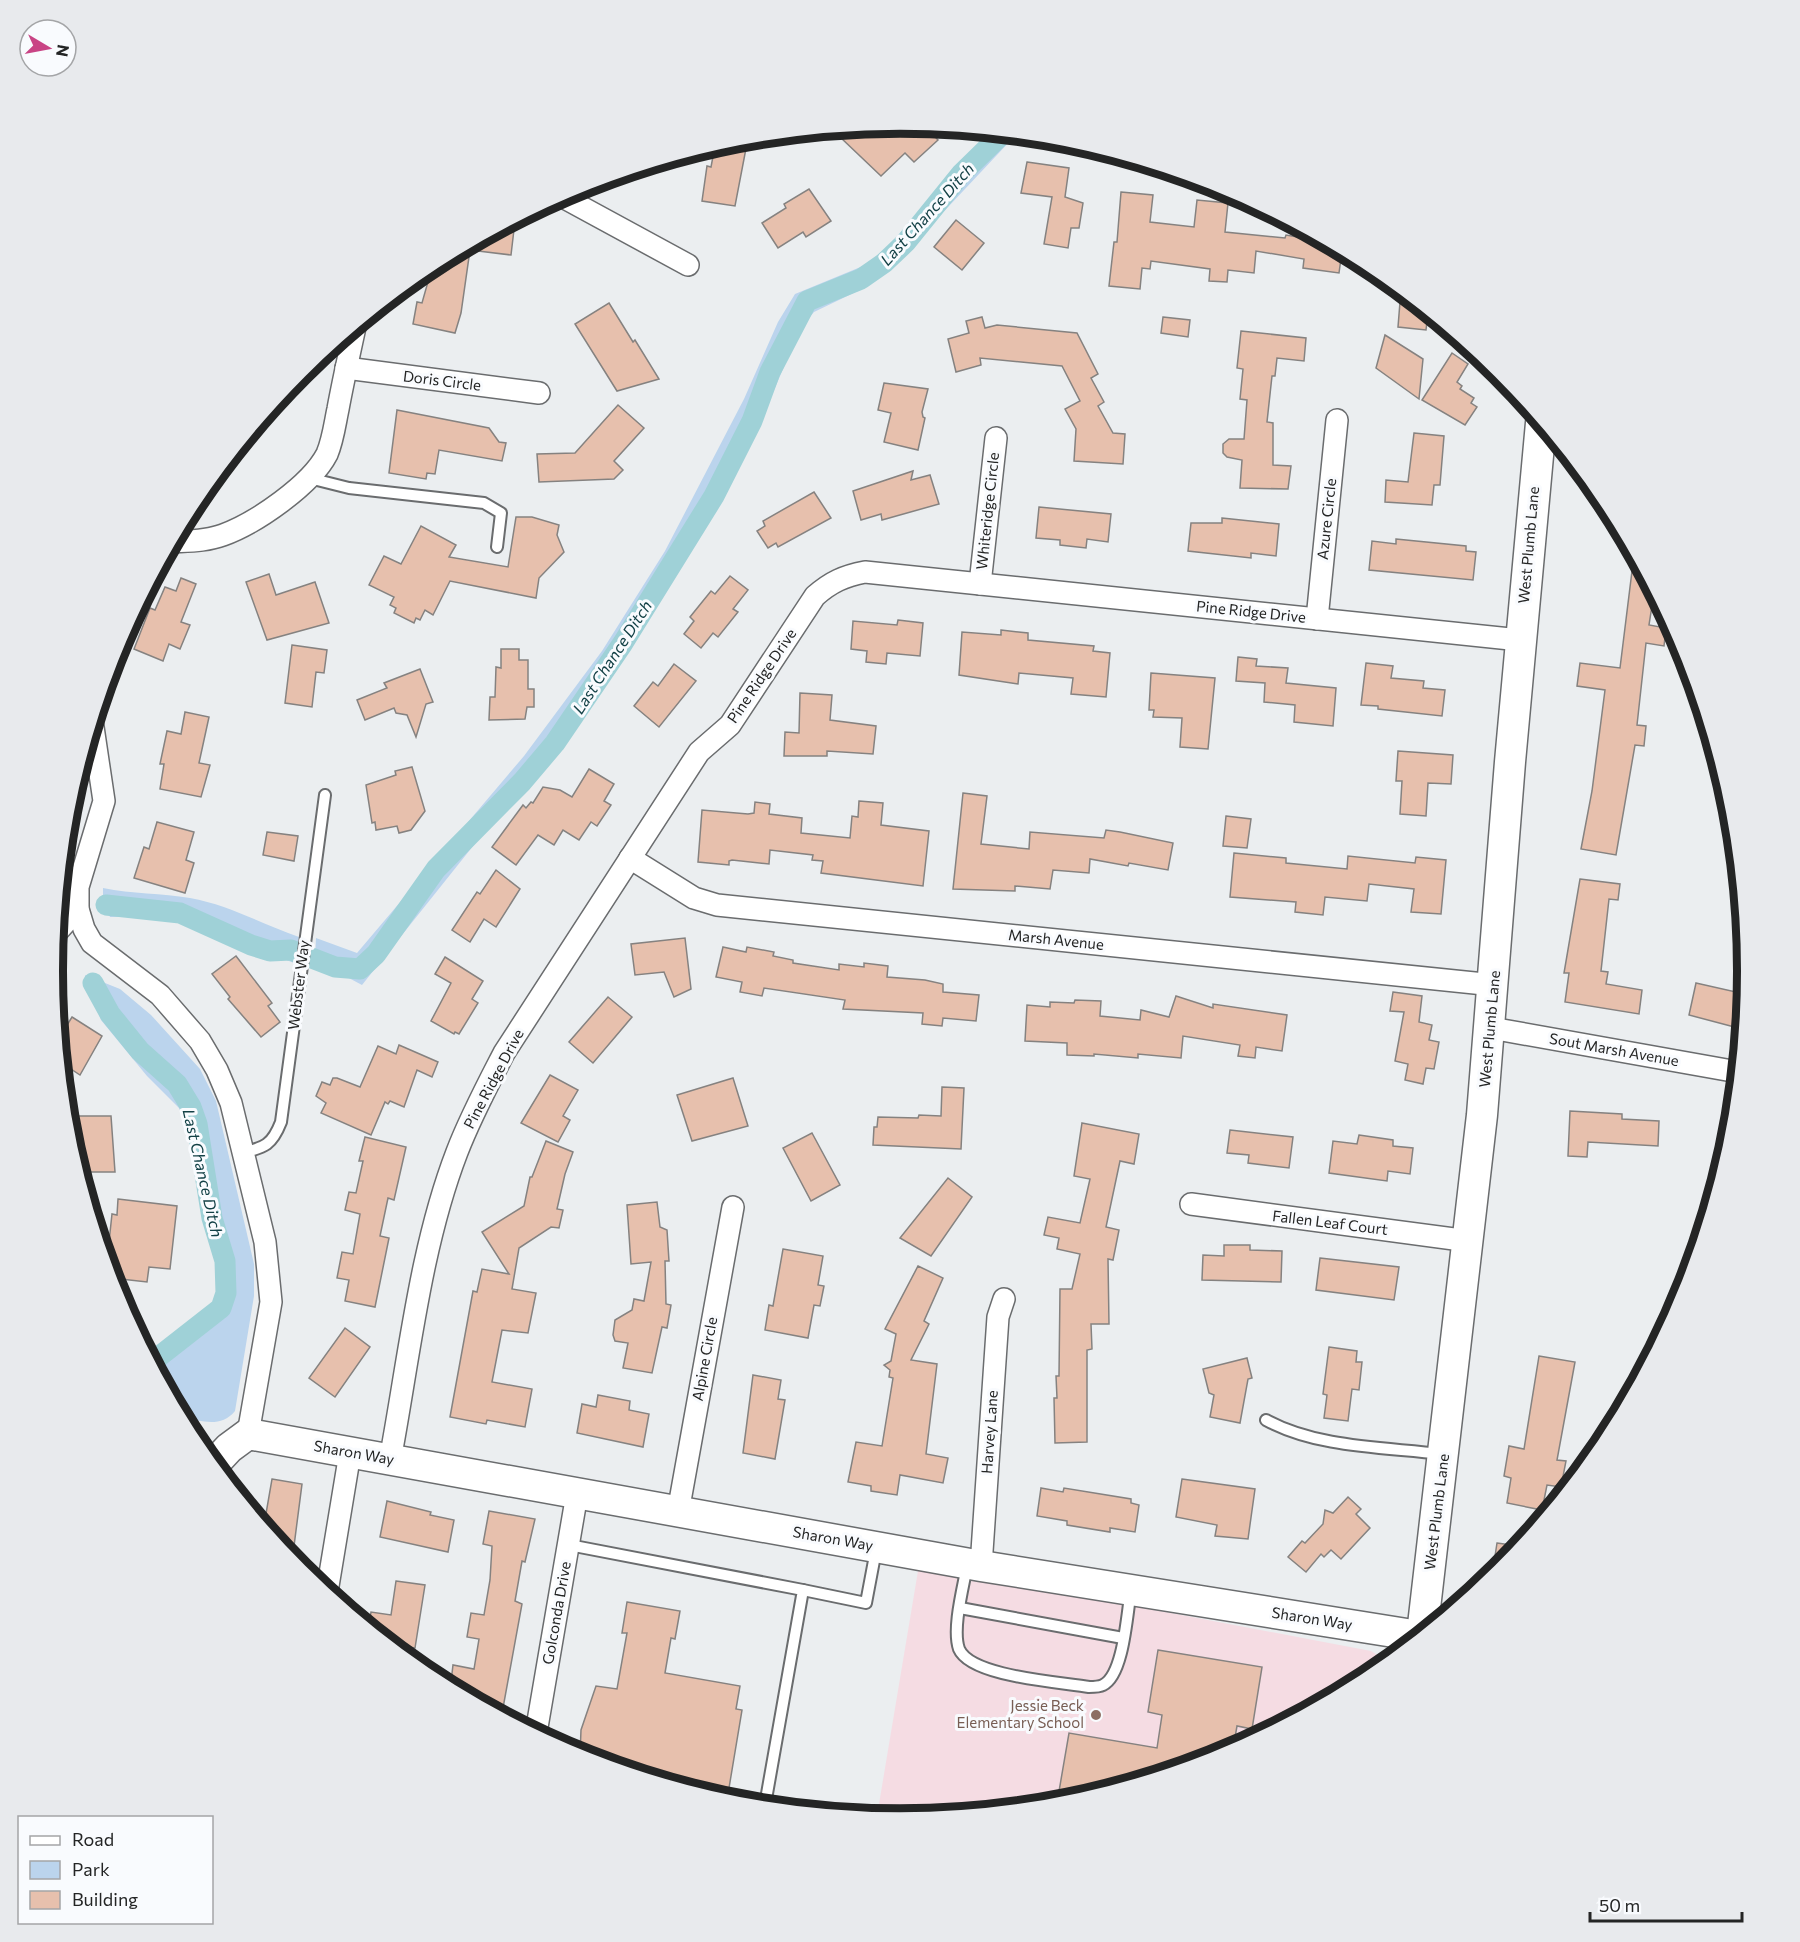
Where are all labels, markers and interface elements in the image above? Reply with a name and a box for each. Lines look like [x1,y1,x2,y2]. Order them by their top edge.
north arrow [18,18,78,78]
text: N [53,43,74,58]
water label: Last Chance Ditch [876,159,977,269]
street label: Doris Circle [402,366,482,394]
street label: Whiteridge Circle [972,451,1002,571]
street label: Azure Circle [1313,477,1339,560]
street label: West Plumb Lane [1514,486,1542,604]
street label: Pine Ridge Drive [1195,596,1307,626]
water label: Last Chance Ditch [568,597,655,717]
street label: Pine Ridge Drive [723,625,799,726]
street label: Marsh Avenue [1007,925,1105,953]
street label: Webster Way [284,939,312,1031]
street label: West Plumb Lane [1475,970,1503,1088]
street label: Pine Ridge Drive [459,1026,527,1131]
street label: Sout Marsh Avenue [1548,1029,1680,1069]
water label: Last Chance Ditch [180,1107,227,1239]
street label: Fallen Leaf Court [1271,1206,1389,1238]
street label: Alpine Circle [688,1315,720,1402]
street label: Harvey Lane [977,1389,1001,1474]
street label: Sharon Way [313,1436,396,1468]
street label: West Plumb Lane [1420,1452,1452,1571]
street label: Sharon Way [792,1522,875,1554]
street label: Golconda Drive [538,1560,574,1666]
street label: Sharon Way [1271,1603,1354,1633]
place label: Jessie Beck Elementary School [957,1696,1084,1731]
marker: Jessie Beck Elementary School [1089,1708,1103,1722]
legend [18,1816,213,1924]
text: Road [72,1828,114,1850]
text: Park [72,1858,110,1880]
scale bar [1590,1885,1742,1923]
text: Building [72,1888,138,1910]
text: 50 m [1599,1894,1640,1916]

